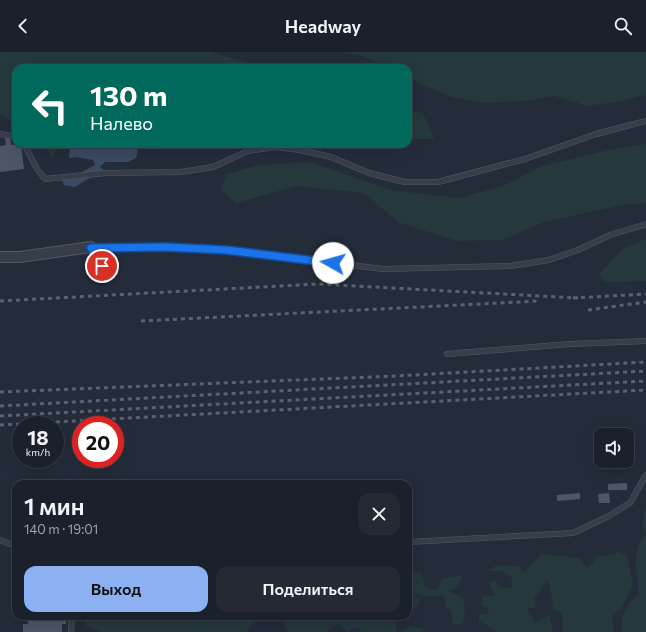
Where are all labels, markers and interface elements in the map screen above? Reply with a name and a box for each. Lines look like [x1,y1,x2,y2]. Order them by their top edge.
icon: back [12,15,34,37]
text: Headway [285,15,361,37]
icon: search [612,15,634,37]
text: 130 m [90,78,167,112]
icon: left [24,80,76,132]
text: Налево [90,112,153,134]
position arrow [312,242,354,284]
pin [85,249,119,283]
icon: arrive [91,255,113,277]
speed limit sign: 20 [72,416,124,468]
text: 18 [27,425,49,449]
map controls [594,428,634,468]
button: sound [594,428,634,468]
text: km/h [26,446,50,458]
text: 1 мин [24,491,85,520]
button: close [358,493,400,535]
text: 140 m · 19:01 [24,521,98,537]
button: Выход [24,566,208,612]
button: Поделиться [216,566,400,612]

